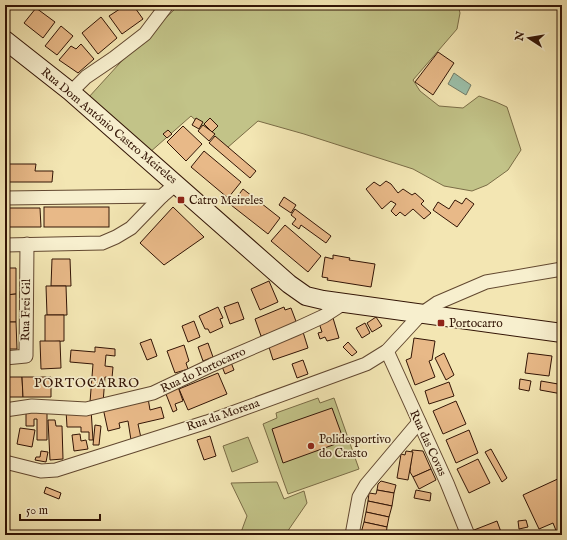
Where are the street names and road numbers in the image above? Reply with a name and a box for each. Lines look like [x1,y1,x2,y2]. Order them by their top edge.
street label: Rua Dom António Castro Meireles [38,65,180,187]
street label: Rua Frei Gil [18,278,34,341]
street label: Rua do Portocarro [158,343,248,396]
street label: Rua da Morena [184,395,262,435]
street label: Rua das Covas [406,408,450,478]

